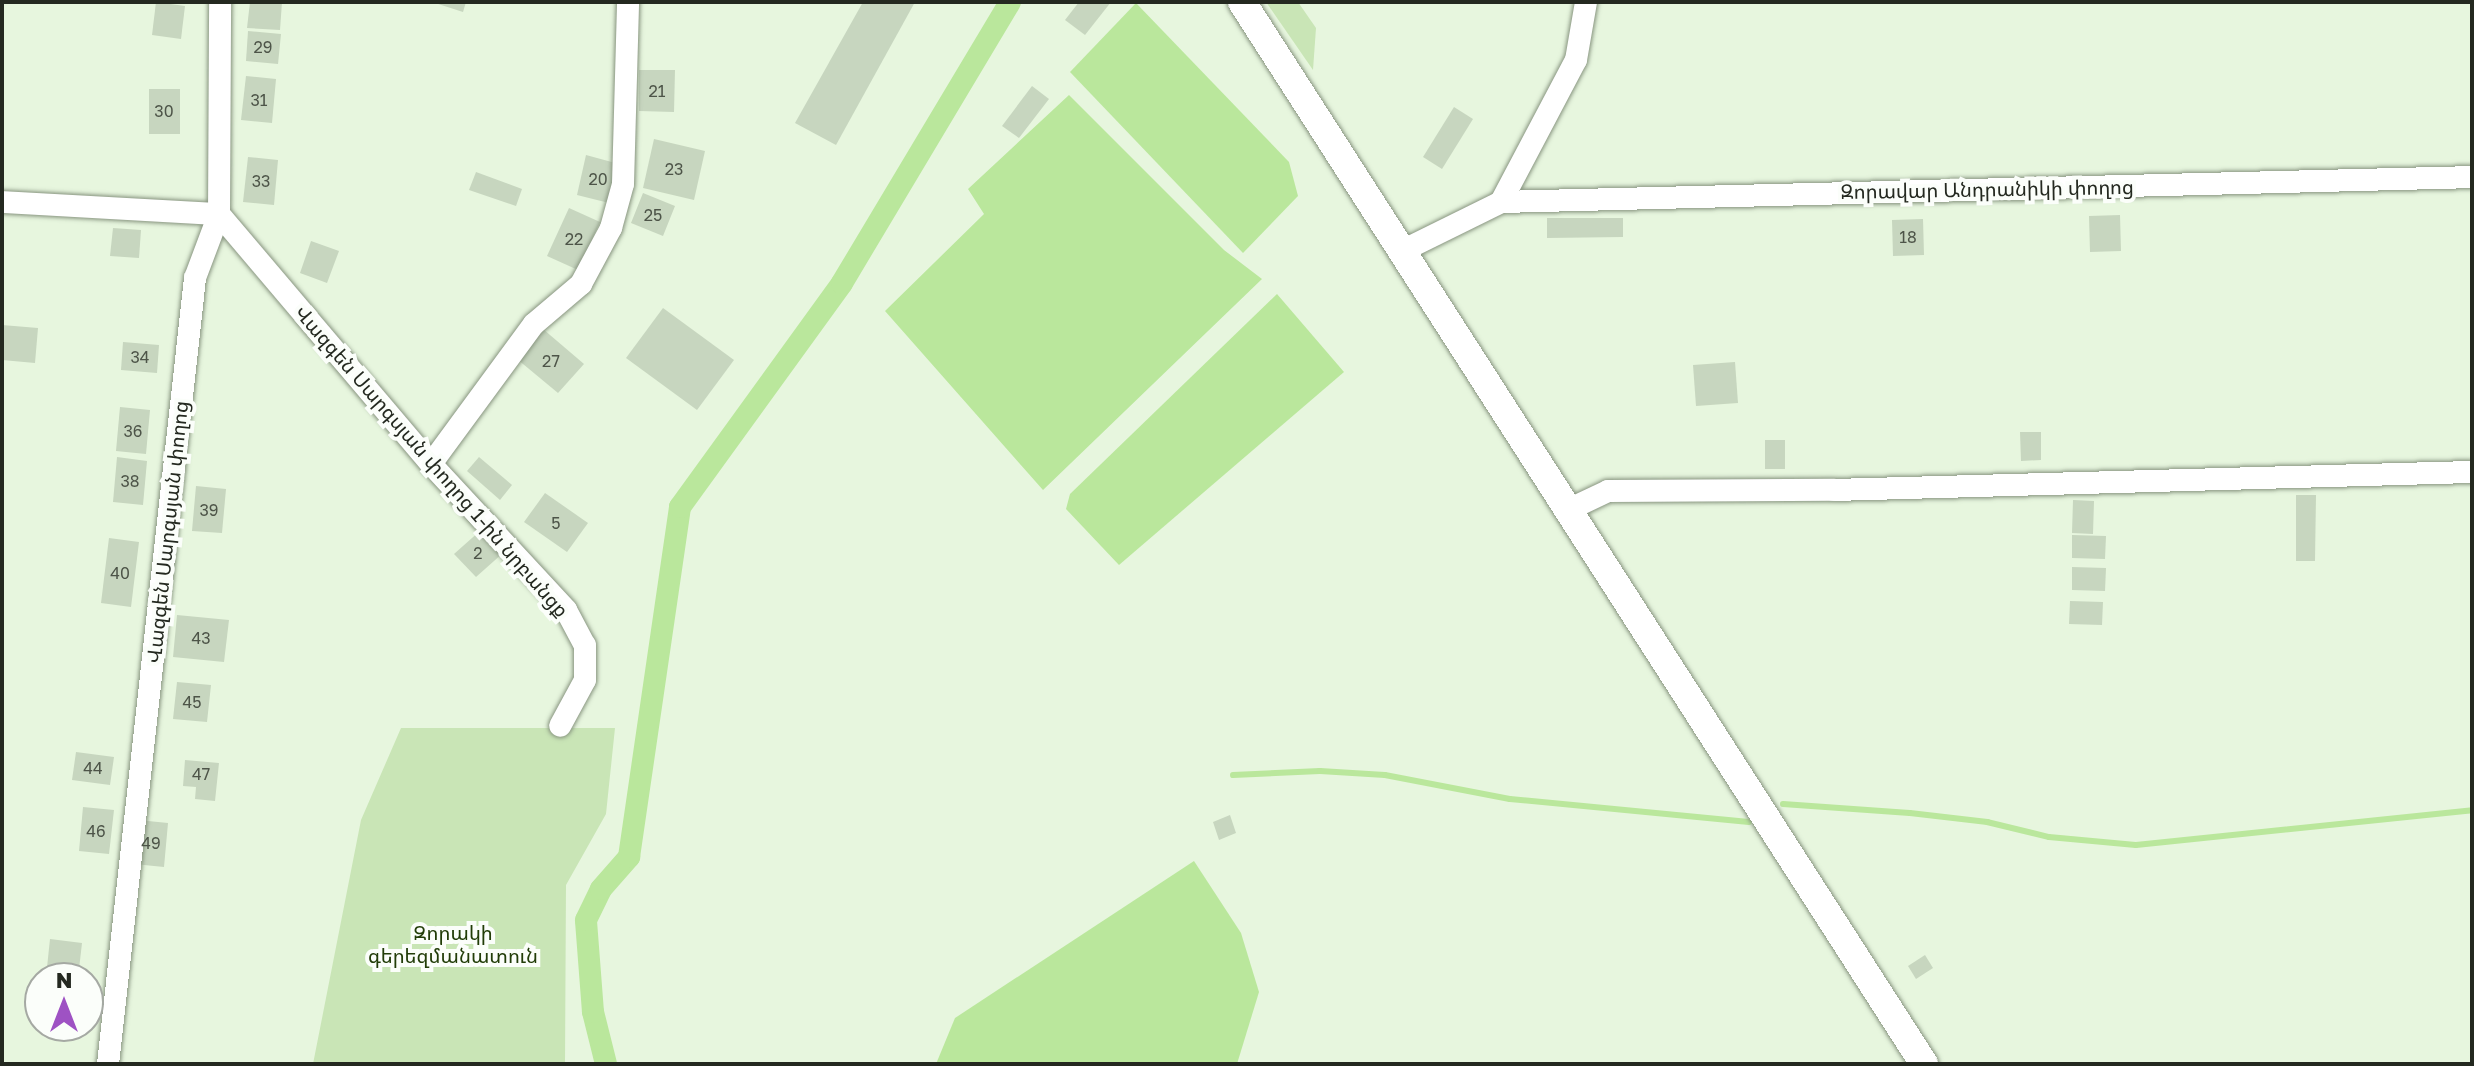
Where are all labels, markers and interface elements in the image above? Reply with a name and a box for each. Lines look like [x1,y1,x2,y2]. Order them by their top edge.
house number: 29 [254,37,272,57]
house number: 21 [648,81,666,101]
house number: 31 [250,90,268,110]
house number: 30 [154,101,174,121]
house number: 23 [665,159,683,179]
house number: 20 [588,169,608,189]
house number: 33 [252,171,270,191]
street label: Զորավար Անդրանիկի փողոց [1840,174,2134,204]
house number: 25 [644,205,662,225]
house number: 18 [1899,227,1917,247]
house number: 22 [565,229,583,249]
street label: Վազգեն Սարգսյան փողոց 1-ին նրբանցք [290,300,574,622]
house number: 34 [130,347,150,367]
house number: 27 [542,351,560,371]
street label: Վազգեն Սարգսյան փողոց [141,400,193,664]
house number: 36 [123,421,143,441]
house number: 38 [120,471,140,491]
house number: 39 [199,500,219,520]
house number: 5 [551,513,561,533]
house number: 2 [473,543,483,563]
house number: 40 [110,563,130,583]
house number: 43 [191,628,211,648]
house number: 45 [182,692,202,712]
house number: 44 [83,758,103,778]
house number: 47 [192,764,210,784]
house number: 46 [86,821,106,841]
house number: 49 [141,833,161,853]
park label: Զորակի գերեզմանատուն [368,921,538,968]
north arrow [24,962,104,1042]
text: N [56,966,72,993]

